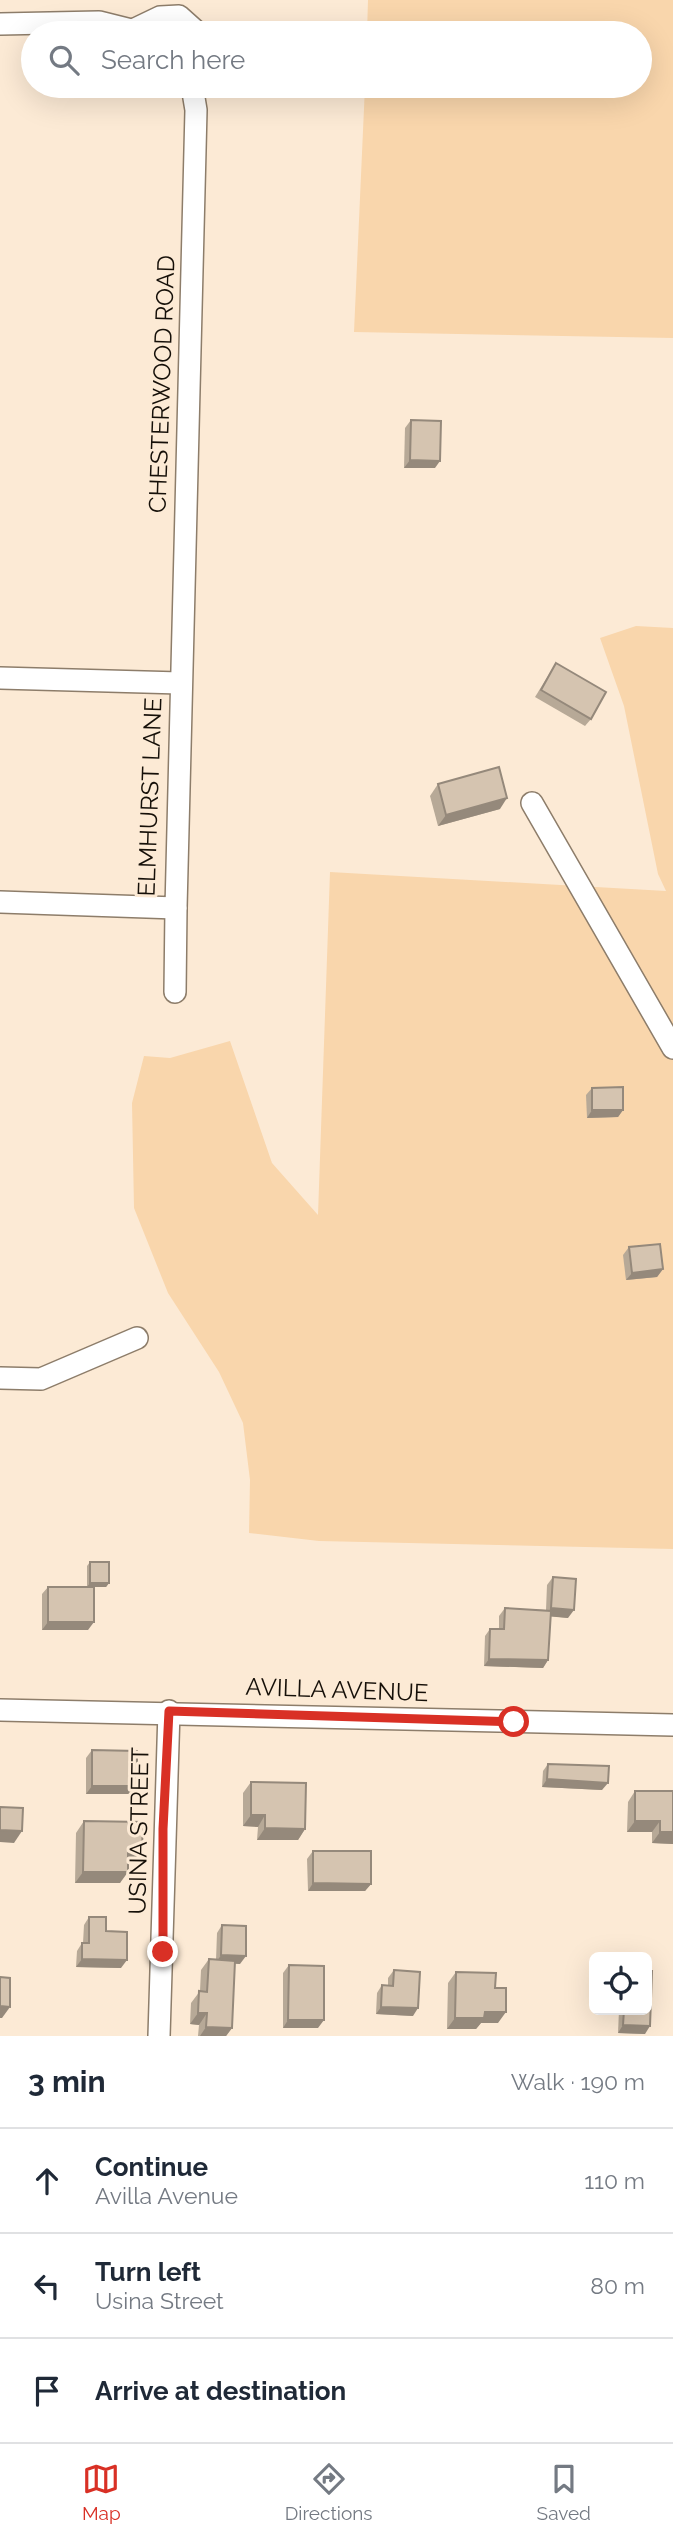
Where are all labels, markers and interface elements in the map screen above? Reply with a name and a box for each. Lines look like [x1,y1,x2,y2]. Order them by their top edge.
search box [21,21,652,98]
icon: search [45,41,83,79]
text: Search here [101,45,245,75]
street label: CHESTERWOOD ROAD [143,255,180,513]
street label: ELMHURST LANE [132,697,167,897]
street label: AVILLA AVENUE [245,1672,429,1707]
route start [498,1706,529,1737]
street label: USINA STREET [123,1747,154,1915]
route end [147,1936,178,1967]
map controls [589,1952,652,2015]
button: locate [589,1952,652,2015]
text: 3 min [28,2064,106,2099]
text: Walk · 190 m [511,2068,645,2095]
text: Continue [95,2152,208,2182]
icon: ahead [28,2162,66,2200]
text: 110 m [584,2167,645,2194]
text: Avilla Avenue [95,2182,238,2209]
text: Turn left [95,2257,201,2287]
icon: left [28,2267,66,2305]
text: 80 m [590,2272,645,2299]
text: Usina Street [95,2287,224,2314]
icon: arrive [28,2372,66,2410]
text: Arrive at destination [95,2376,346,2406]
tab: Map [82,2460,121,2524]
tab: Directions [285,2460,373,2524]
tab: Saved [537,2460,591,2524]

